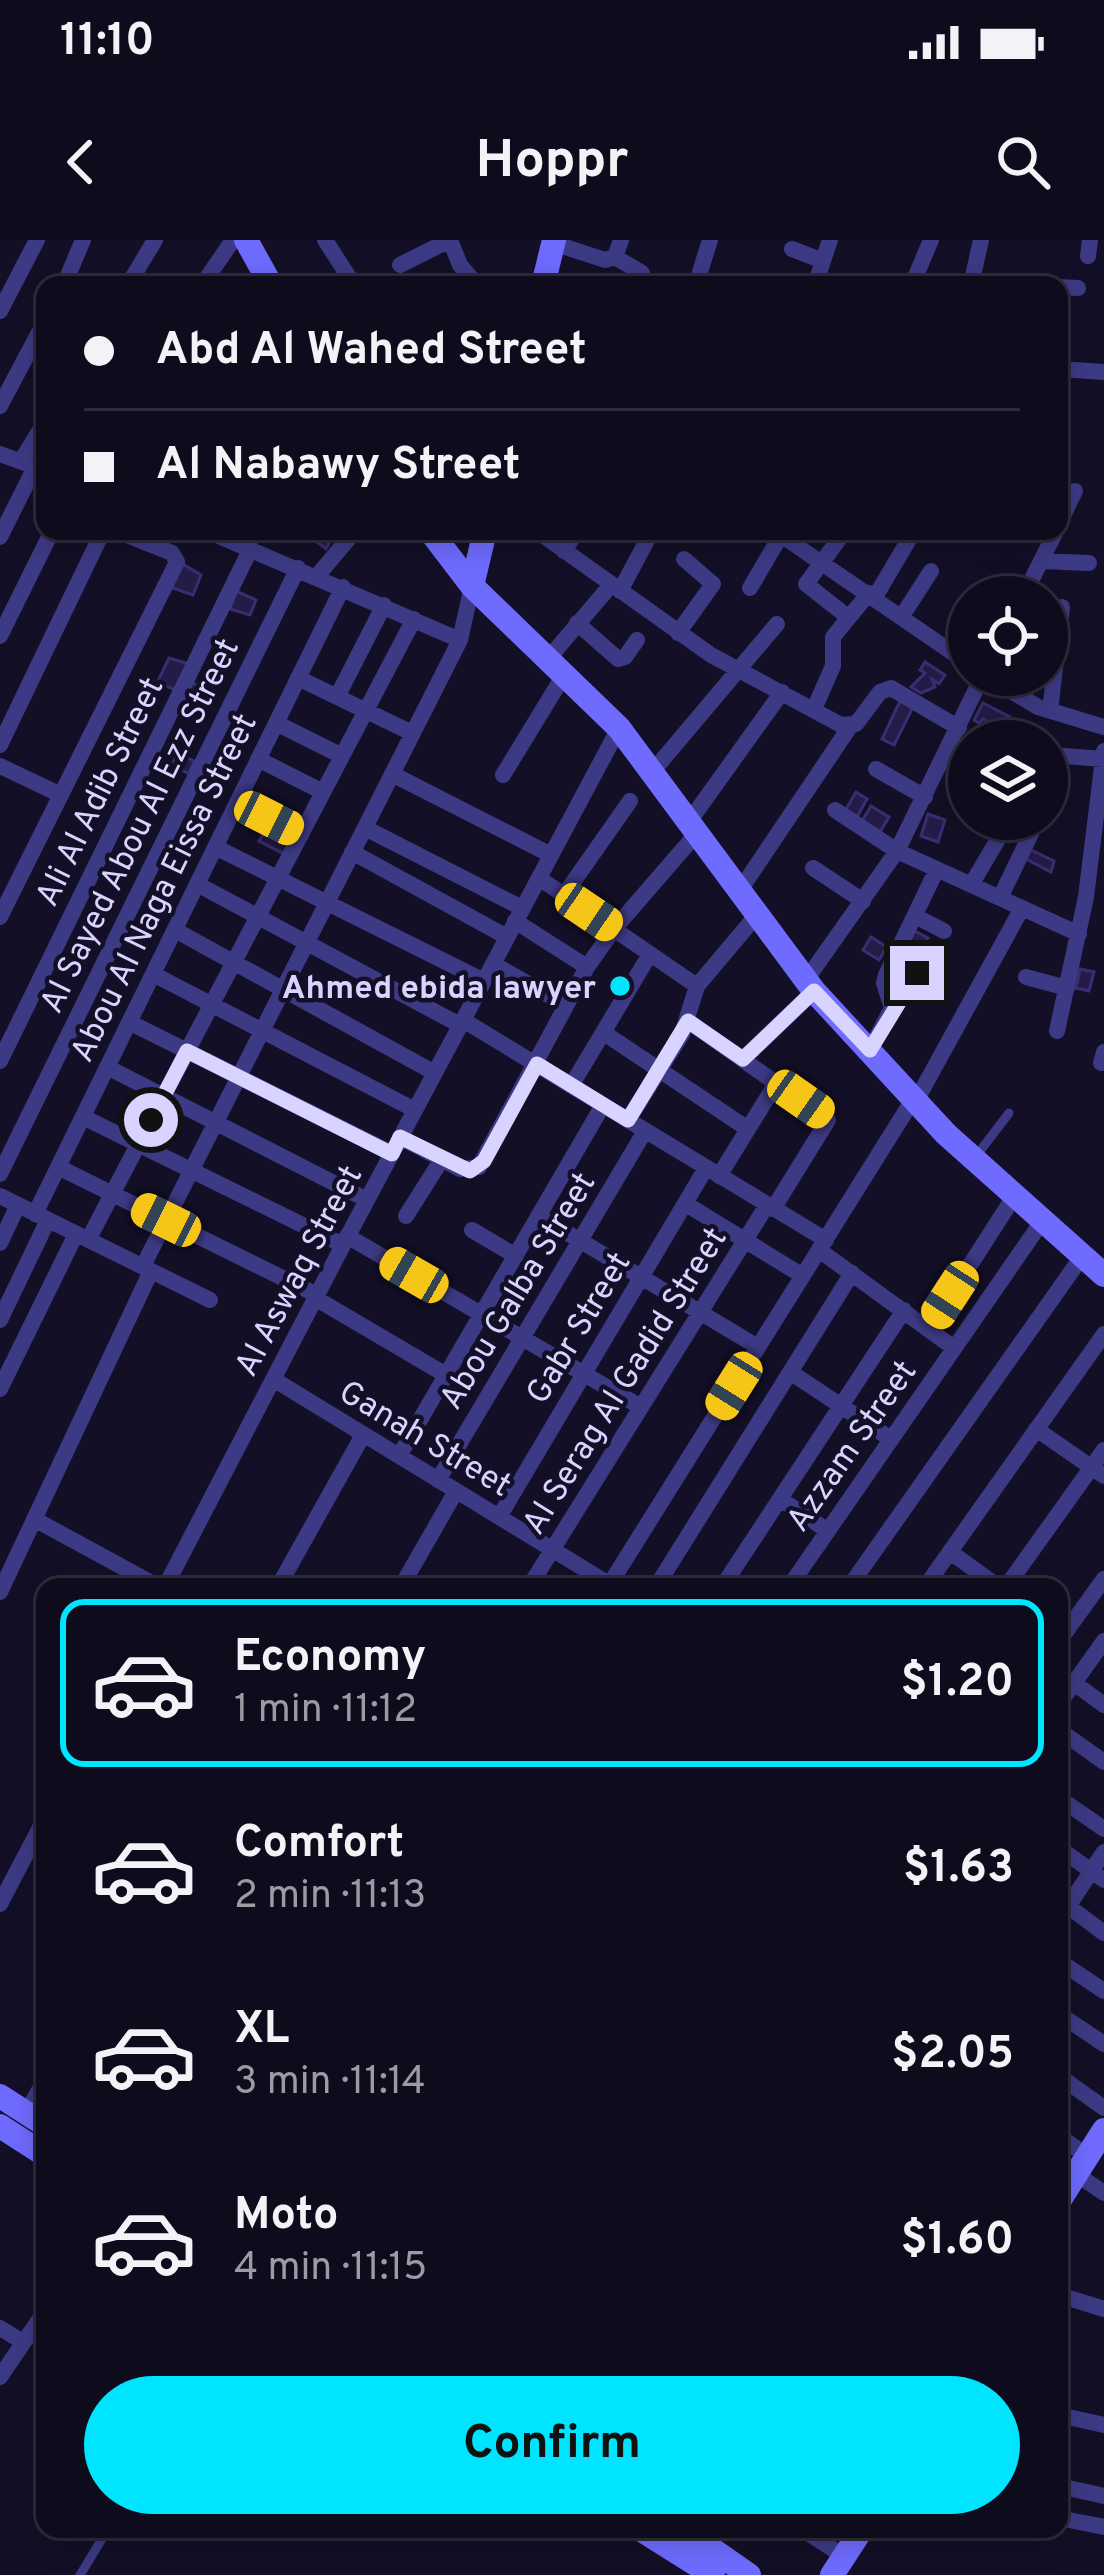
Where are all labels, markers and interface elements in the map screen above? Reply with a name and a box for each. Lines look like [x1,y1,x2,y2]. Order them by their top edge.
text: 11:10 [60,14,155,71]
text: Hoppr [476,128,628,197]
icon: back [48,129,114,195]
icon: search [990,129,1056,195]
text: Abd Al Wahed Street [156,323,587,380]
text: Al Nabawy Street [156,438,521,495]
map controls [948,576,1068,840]
button: locate [948,576,1068,696]
street label: Al Sayed Abou Al Ezz Street [32,632,251,1021]
street label: Ali Al Adib Street [28,671,175,914]
street label: Abou Al Naga Eissa Street [63,708,268,1070]
button: layers [948,720,1068,840]
car [229,786,309,850]
car [549,877,629,947]
route end [890,946,944,1000]
place label: Ahmed ebida lawyer [282,969,596,1011]
marker: Ahmed ebida lawyer [607,973,633,999]
car [761,1064,841,1134]
route start [124,1093,178,1147]
street label: Al Aswaq Street [227,1159,374,1385]
street label: Abou Galba Street [432,1166,607,1419]
car [126,1188,206,1252]
street label: Al Serag Al Gadid Street [515,1221,738,1544]
car [374,1241,454,1309]
street label: Gabr Street [519,1245,642,1413]
car [915,1255,985,1335]
car [700,1346,768,1426]
street label: Azzam Street [779,1353,928,1541]
street label: Ganah Street [330,1373,518,1508]
icon: car [90,1629,198,1737]
text: Economy [234,1630,426,1687]
text: $1.20 [901,1655,1014,1712]
text: 1 min · 11:12 [234,1687,417,1736]
icon: car [90,1815,198,1923]
text: Comfort [234,1816,404,1873]
text: $1.63 [903,1841,1014,1898]
text: 2 min · 11:13 [234,1873,426,1922]
icon: car [90,2001,198,2109]
text: XL [234,2002,289,2059]
text: $2.05 [891,2027,1014,2084]
text: 3 min · 11:14 [234,2059,426,2108]
icon: car [90,2187,198,2295]
text: Moto [234,2188,338,2245]
text: $1.60 [900,2213,1014,2270]
text: 4 min · 11:15 [234,2245,427,2294]
button: Confirm [84,2376,1020,2514]

